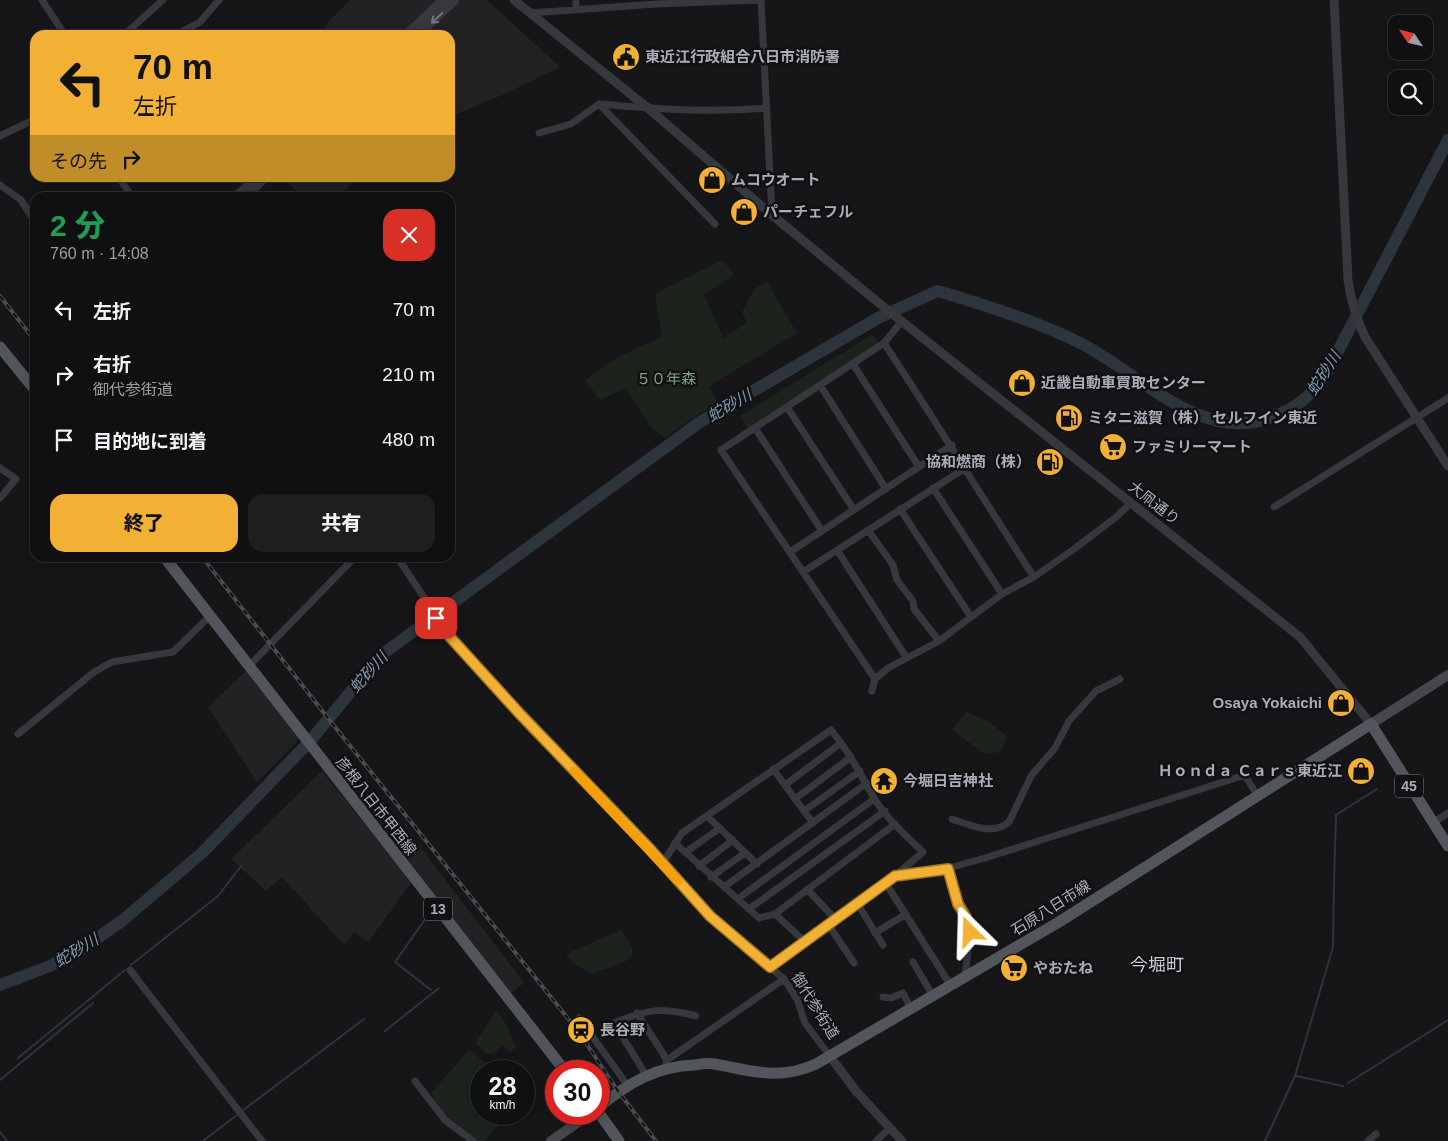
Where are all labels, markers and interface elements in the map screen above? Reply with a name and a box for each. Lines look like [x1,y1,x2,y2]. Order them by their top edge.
one-way arrow [430,12,443,23]
north arrow [1388,15,1432,60]
map controls [1388,15,1433,115]
public building icon: 東近江行政組合八日市消防署 [611,42,641,72]
text: 70 m [133,47,213,86]
place label: 東近江行政組合八日市消防署 [645,48,840,65]
icon: left [50,50,115,115]
button: search [1388,70,1433,115]
text: 左折 [133,94,177,119]
icon: right [117,145,145,173]
text: その先 [50,151,107,172]
shop icon: ムコウオート [697,165,727,195]
place label: ムコウオート [731,171,820,188]
shop icon: パーチェフル [729,197,759,227]
place label: パーチェフル [763,203,853,220]
text: 2 分 [50,209,105,242]
button: close [383,209,435,261]
text: 760 m · 14:08 [50,245,149,262]
icon: left [50,296,78,324]
text: 70 m [393,299,435,320]
text: 左折 [93,301,131,322]
water label: 蛇砂川 [1303,347,1345,398]
text: 右折 [93,354,131,375]
icon: right [50,361,78,389]
text: 210 m [382,364,435,385]
shop icon: 近畿自動車買取センター [1007,368,1037,398]
park label: ５０年森 [636,370,696,387]
place label: 近畿自動車買取センター [1041,374,1206,391]
text: 御代参街道 [93,381,173,398]
water label: 蛇砂川 [704,385,756,425]
fuel station icon: ミタニ滋賀（株） セルフイン東近 [1054,403,1084,433]
place label: ミタニ滋賀（株） セルフイン東近 [1088,409,1317,426]
icon: arrive [50,426,78,454]
text: 480 m [382,429,435,450]
text: 目的地に到着 [93,431,207,452]
supermarket icon: ファミリーマート [1098,432,1128,462]
place label: ファミリーマート [1132,438,1252,455]
fuel station icon: 協和燃商（株） [1035,447,1065,477]
place label: 協和燃商（株） [926,453,1031,470]
street label: 大凧通り [1125,477,1183,528]
button: 終了 [50,494,238,552]
button: 共有 [248,494,435,552]
pin [415,597,457,639]
icon: arrive [422,604,450,632]
water label: 蛇砂川 [346,647,392,696]
shop icon: Osaya Yokaichi [1326,688,1356,718]
place label: Osaya Yokaichi [1212,694,1322,711]
street label: 彦根八日市甲西線 [333,753,420,858]
shop icon: Ｈｏｎｄａ Ｃａｒｓ東近江 [1346,756,1376,786]
place label: Ｈｏｎｄａ Ｃａｒｓ東近江 [1158,762,1342,779]
temple icon: 今堀日吉神社 [869,766,899,796]
place label: 今堀日吉神社 [903,772,993,789]
road number: 45 [1395,774,1423,798]
street label: 石原八日市線 [1008,877,1093,939]
road number: 13 [424,898,452,921]
position arrow [943,905,995,957]
water label: 蛇砂川 [51,930,103,970]
supermarket icon: やおたね [999,953,1029,983]
district label: 今堀町 [1130,955,1184,975]
place label: やおたね [1033,959,1093,976]
street label: 御代参街道 [788,969,843,1042]
station icon: 長谷野 [566,1015,596,1045]
place label: 長谷野 [600,1021,645,1038]
speed limit sign: 30 [545,1060,610,1125]
text: 28 [489,1072,516,1100]
text: km/h [489,1098,516,1112]

